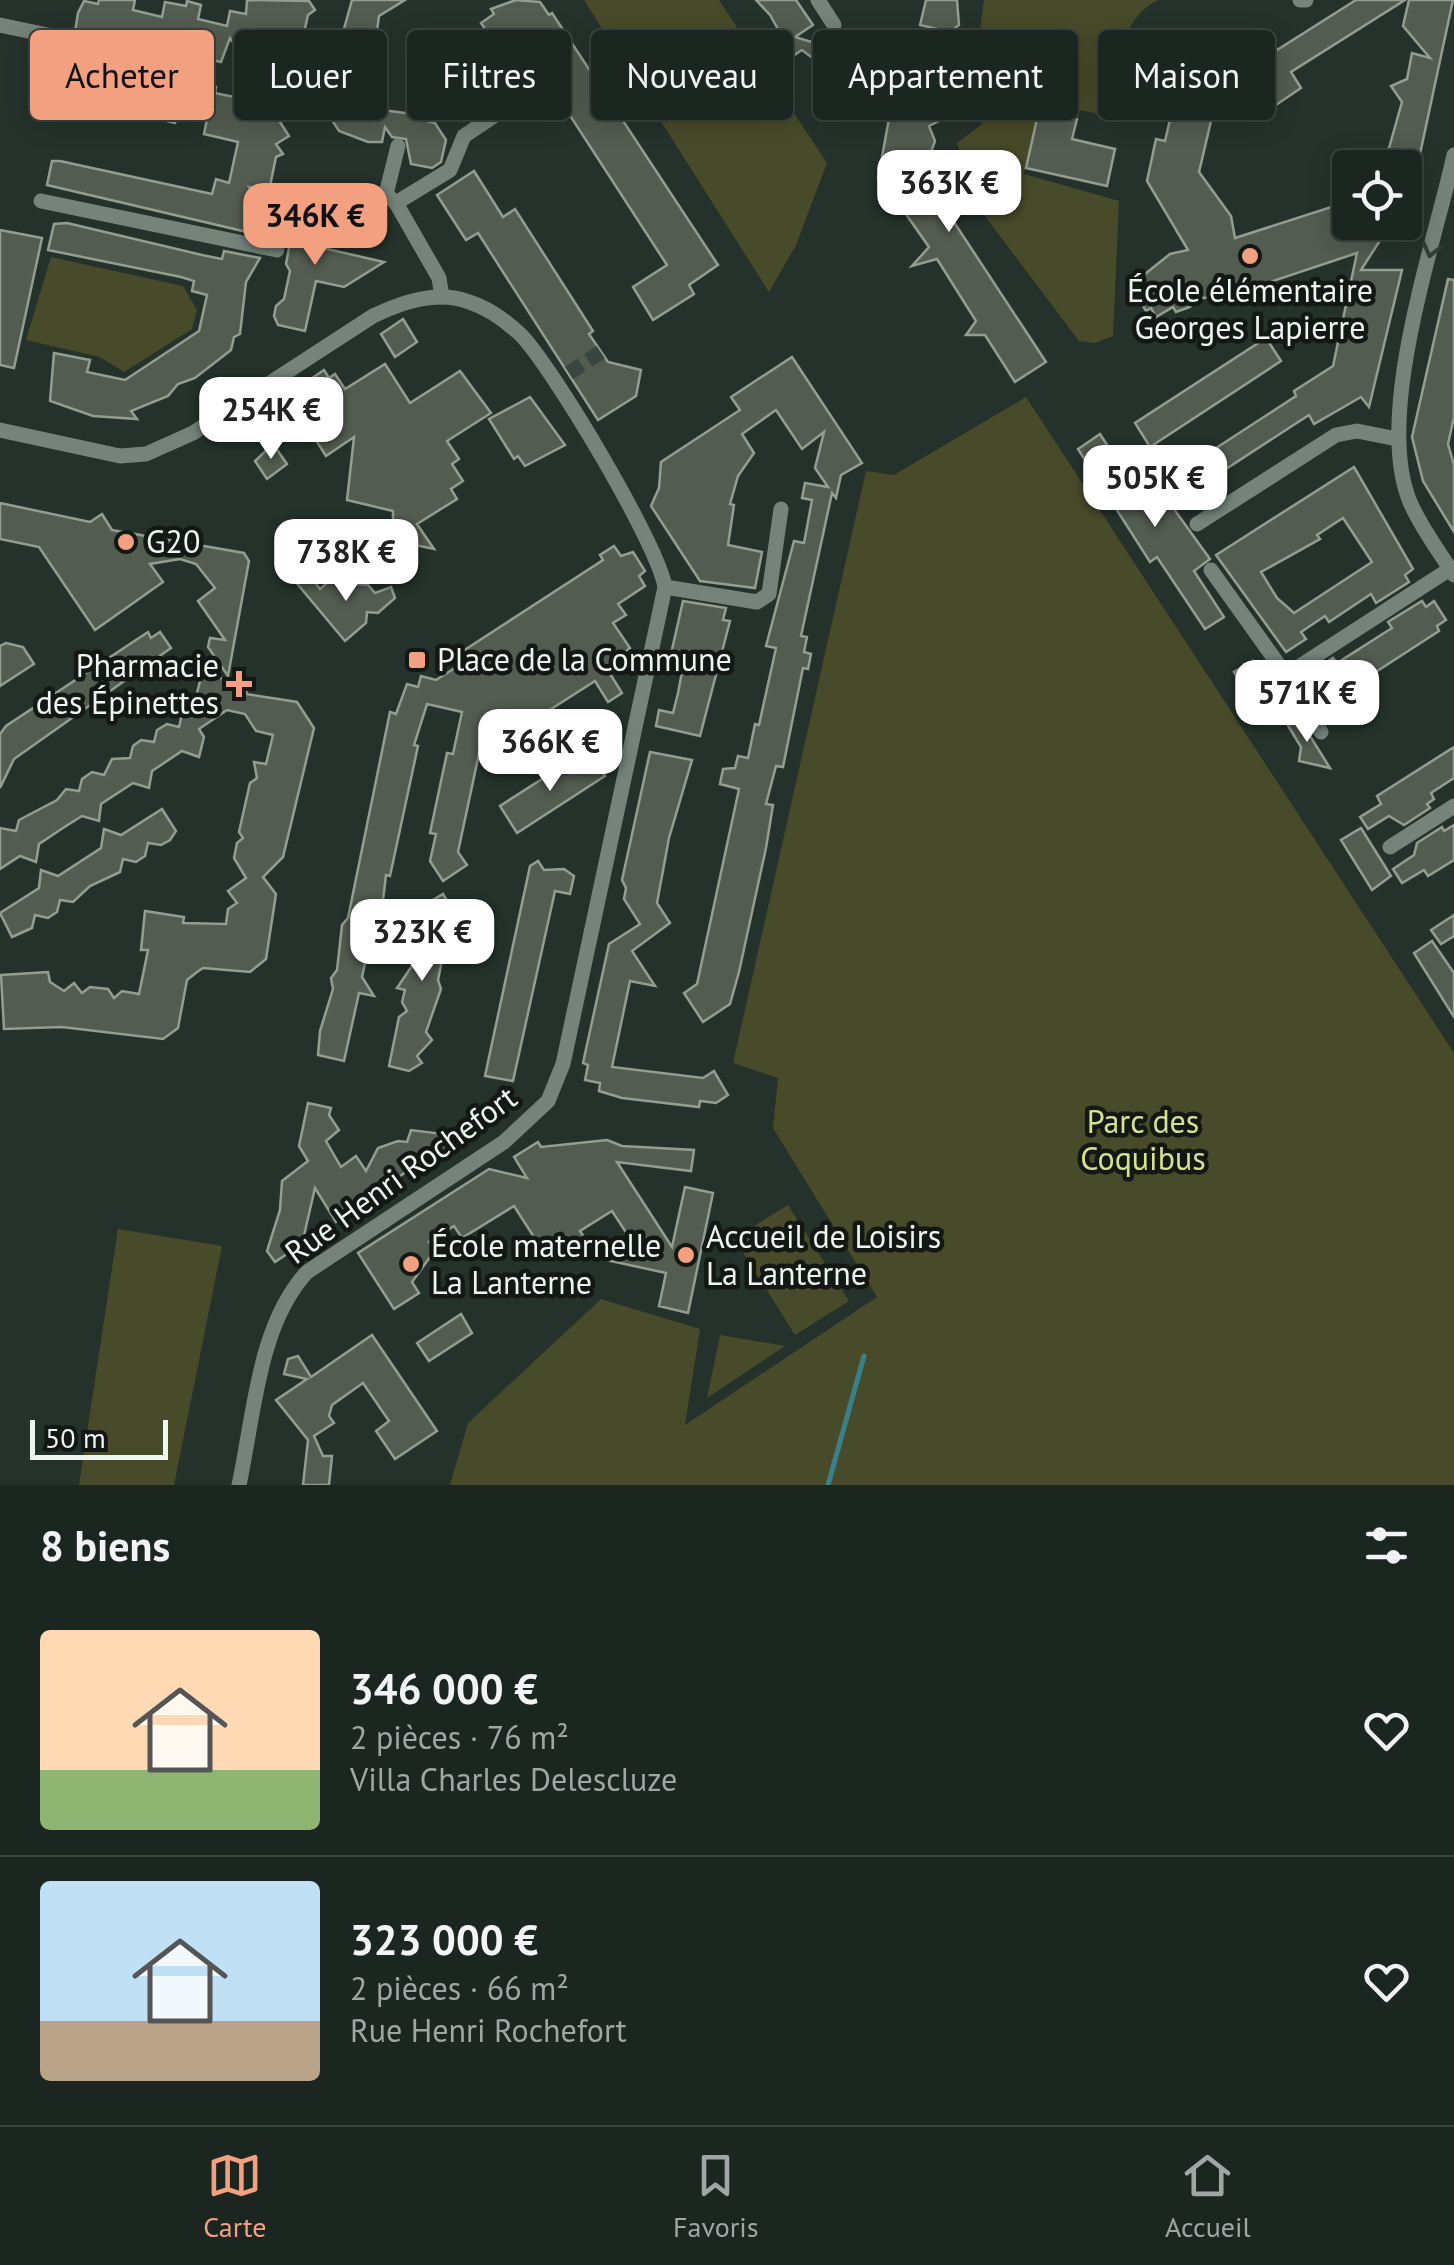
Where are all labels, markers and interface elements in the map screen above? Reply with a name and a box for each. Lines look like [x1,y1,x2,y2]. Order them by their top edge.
chip: Acheter [30,30,214,120]
chip: Louer [234,30,387,120]
chip: Filtres [407,30,571,120]
chip: Nouveau [591,30,793,120]
chip: Appartement [813,30,1078,120]
chip: Maison [1098,30,1275,120]
pin: 363K € [868,150,1030,235]
map controls [1332,150,1422,240]
button: locate [1332,150,1422,240]
text: 363K € [899,161,999,203]
pin: 346K € [234,183,396,268]
text: 346K € [265,194,365,236]
one-way arrow [1422,241,1443,258]
marker: École élémentaire Georges Lapierre [1239,245,1261,267]
place label: École élémentaire Georges Lapierre [1127,269,1373,348]
pin: 254K € [190,377,352,462]
text: 254K € [221,388,321,430]
pin: 505K € [1074,445,1236,530]
text: 505K € [1105,456,1205,498]
pin: 738K € [265,519,427,604]
place label: G20 [146,520,200,562]
text: 738K € [296,530,396,572]
marker: G20 [115,531,137,553]
place label: Place de la Commune [437,638,732,680]
place label: Pharmacie des Épinettes [36,644,219,723]
marker: Place de la Commune [406,649,428,671]
pin: 571K € [1226,660,1388,745]
text: 571K € [1257,671,1357,713]
marker: Pharmacie des Épinettes [228,673,250,695]
pin: 366K € [469,709,631,794]
text: 366K € [500,720,600,762]
pin: 323K € [341,899,503,984]
text: 323K € [372,910,472,952]
street label: Rue Henri Rochefort [276,1076,525,1272]
park label: Parc des Coquibus [1080,1100,1206,1179]
place label: Accueil de Loisirs La Lanterne [706,1215,941,1294]
place label: École maternelle La Lanterne [431,1224,661,1303]
marker: Accueil de Loisirs La Lanterne [675,1244,697,1266]
marker: École maternelle La Lanterne [400,1253,422,1275]
scale bar [30,1415,168,1460]
text: 50 m [45,1419,106,1456]
text: 8 biens [40,1518,170,1573]
icon: filters [1359,1518,1414,1573]
text: 346 000 € [350,1661,538,1716]
icon: home [120,1670,240,1790]
icon: heart [1359,1703,1414,1758]
text: 2 pièces · 76 m² [350,1716,569,1758]
text: Villa Charles Delescluze [350,1758,677,1800]
text: 323 000 € [350,1912,538,1967]
icon: home [120,1921,240,2041]
icon: heart [1359,1954,1414,2009]
text: 2 pièces · 66 m² [350,1967,569,2009]
text: Rue Henri Rochefort [350,2009,627,2051]
tab: Carte [203,2148,266,2245]
tab: Favoris [673,2148,758,2245]
tab: Accueil [1165,2148,1251,2245]

